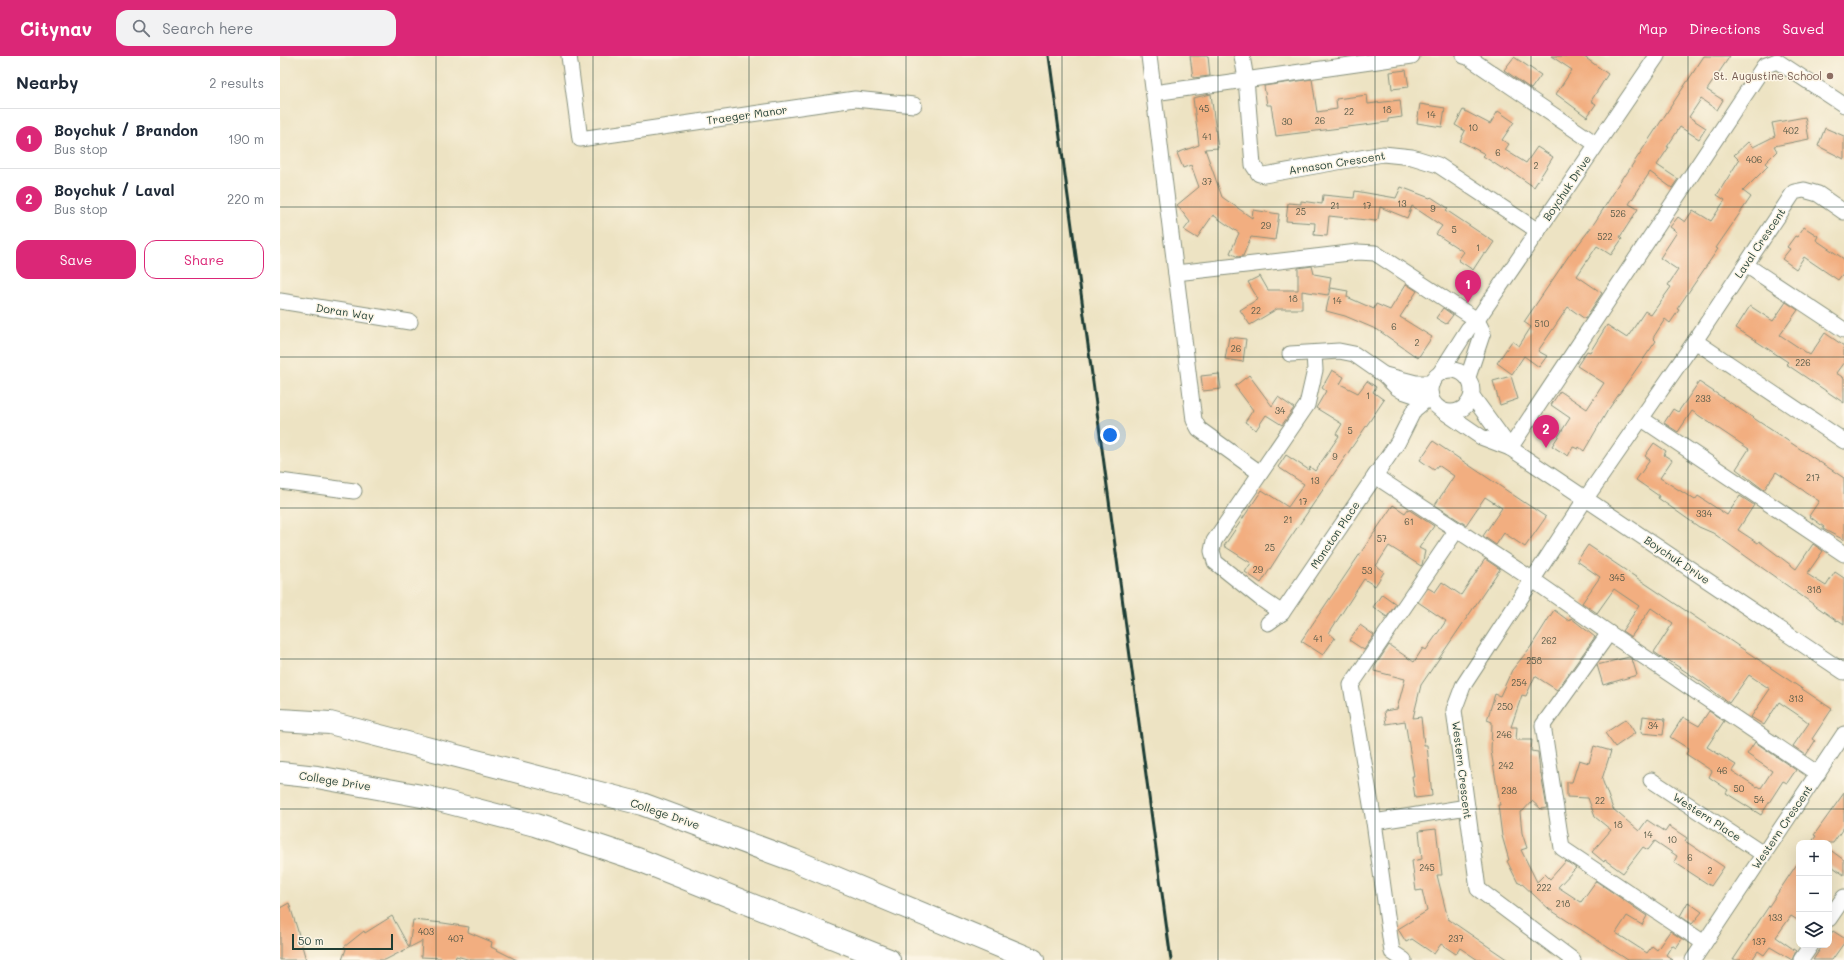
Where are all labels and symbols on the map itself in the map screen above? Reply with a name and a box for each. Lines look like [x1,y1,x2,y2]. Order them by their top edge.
place label: St. Augustine School [1714,68,1822,83]
marker: St. Augustine School [1825,71,1835,81]
street label: Traeger Manor [706,101,788,128]
house number: 45 [1199,103,1209,114]
house number: 18 [1382,104,1392,115]
house number: 22 [1344,106,1354,117]
house number: 14 [1426,109,1436,120]
house number: 26 [1315,115,1325,126]
house number: 30 [1282,116,1293,127]
house number: 10 [1468,122,1478,133]
house number: 402 [1783,125,1799,136]
house number: 41 [1202,131,1212,142]
street label: Arnason Crescent [1288,147,1386,178]
house number: 6 [1495,147,1501,158]
street label: Boychuk Drive [1539,152,1594,224]
house number: 406 [1746,154,1762,165]
house number: 2 [1533,160,1539,171]
house number: 37 [1202,176,1212,187]
house number: 13 [1397,198,1407,209]
house number: 21 [1330,200,1340,211]
house number: 17 [1362,200,1372,211]
house number: 9 [1430,203,1436,214]
street label: Laval Crescent [1731,205,1789,281]
house number: 25 [1296,206,1306,217]
house number: 526 [1610,208,1626,219]
house number: 29 [1261,220,1272,231]
house number: 5 [1451,224,1457,235]
house number: 522 [1597,231,1613,242]
house number: 1 [1476,242,1480,253]
pin: 1 [1455,270,1481,303]
house number: 18 [1288,293,1298,304]
house number: 14 [1332,295,1342,306]
street label: Doran Way [315,300,375,324]
house number: 22 [1251,305,1261,316]
house number: 510 [1535,318,1550,329]
house number: 6 [1391,321,1397,332]
house number: 2 [1414,337,1420,348]
house number: 26 [1231,343,1241,354]
house number: 226 [1795,357,1811,368]
house number: 1 [1366,390,1370,401]
house number: 233 [1695,393,1711,404]
house number: 34 [1275,405,1286,416]
pin: 2 [1533,415,1559,448]
your location [1100,425,1120,445]
house number: 5 [1347,425,1353,436]
house number: 9 [1332,451,1338,462]
house number: 217 [1806,472,1820,483]
house number: 13 [1310,475,1320,486]
house number: 17 [1298,496,1308,507]
street label: Moncton Place [1306,498,1363,571]
house number: 334 [1696,508,1713,519]
house number: 21 [1283,514,1293,525]
house number: 61 [1404,516,1414,527]
street label: Boychuk Drive [1641,532,1713,587]
house number: 57 [1377,533,1387,544]
house number: 25 [1265,542,1275,553]
house number: 29 [1253,564,1264,575]
house number: 53 [1362,565,1372,576]
house number: 345 [1609,572,1625,583]
house number: 318 [1807,584,1822,595]
house number: 41 [1313,633,1323,644]
house number: 262 [1541,635,1557,646]
house number: 258 [1526,655,1542,666]
house number: 254 [1511,677,1527,688]
house number: 313 [1789,693,1803,704]
house number: 250 [1497,701,1513,712]
street label: Western Crescent [1449,720,1476,820]
house number: 34 [1648,720,1659,731]
house number: 246 [1496,729,1512,740]
house number: 242 [1498,760,1514,771]
house number: 46 [1717,765,1727,776]
street label: College Drive [298,767,372,794]
street label: Western Crescent [1748,782,1815,872]
house number: 50 [1734,783,1745,794]
house number: 238 [1501,785,1517,796]
street label: Western Place [1670,789,1744,844]
house number: 54 [1754,794,1765,805]
street label: College Drive [628,795,702,832]
house number: 22 [1595,795,1605,806]
house number: 18 [1613,819,1623,830]
house number: 14 [1643,829,1653,840]
house number: 10 [1667,834,1677,845]
house number: 6 [1687,852,1693,863]
house number: 245 [1419,862,1435,873]
house number: 2 [1707,865,1713,876]
house number: 222 [1536,882,1552,893]
house number: 218 [1556,898,1571,909]
house number: 133 [1768,912,1782,923]
house number: 403 [418,926,434,937]
scale bar [292,932,393,951]
house number: 407 [448,933,464,944]
house number: 237 [1448,933,1464,944]
house number: 137 [1752,936,1766,947]

